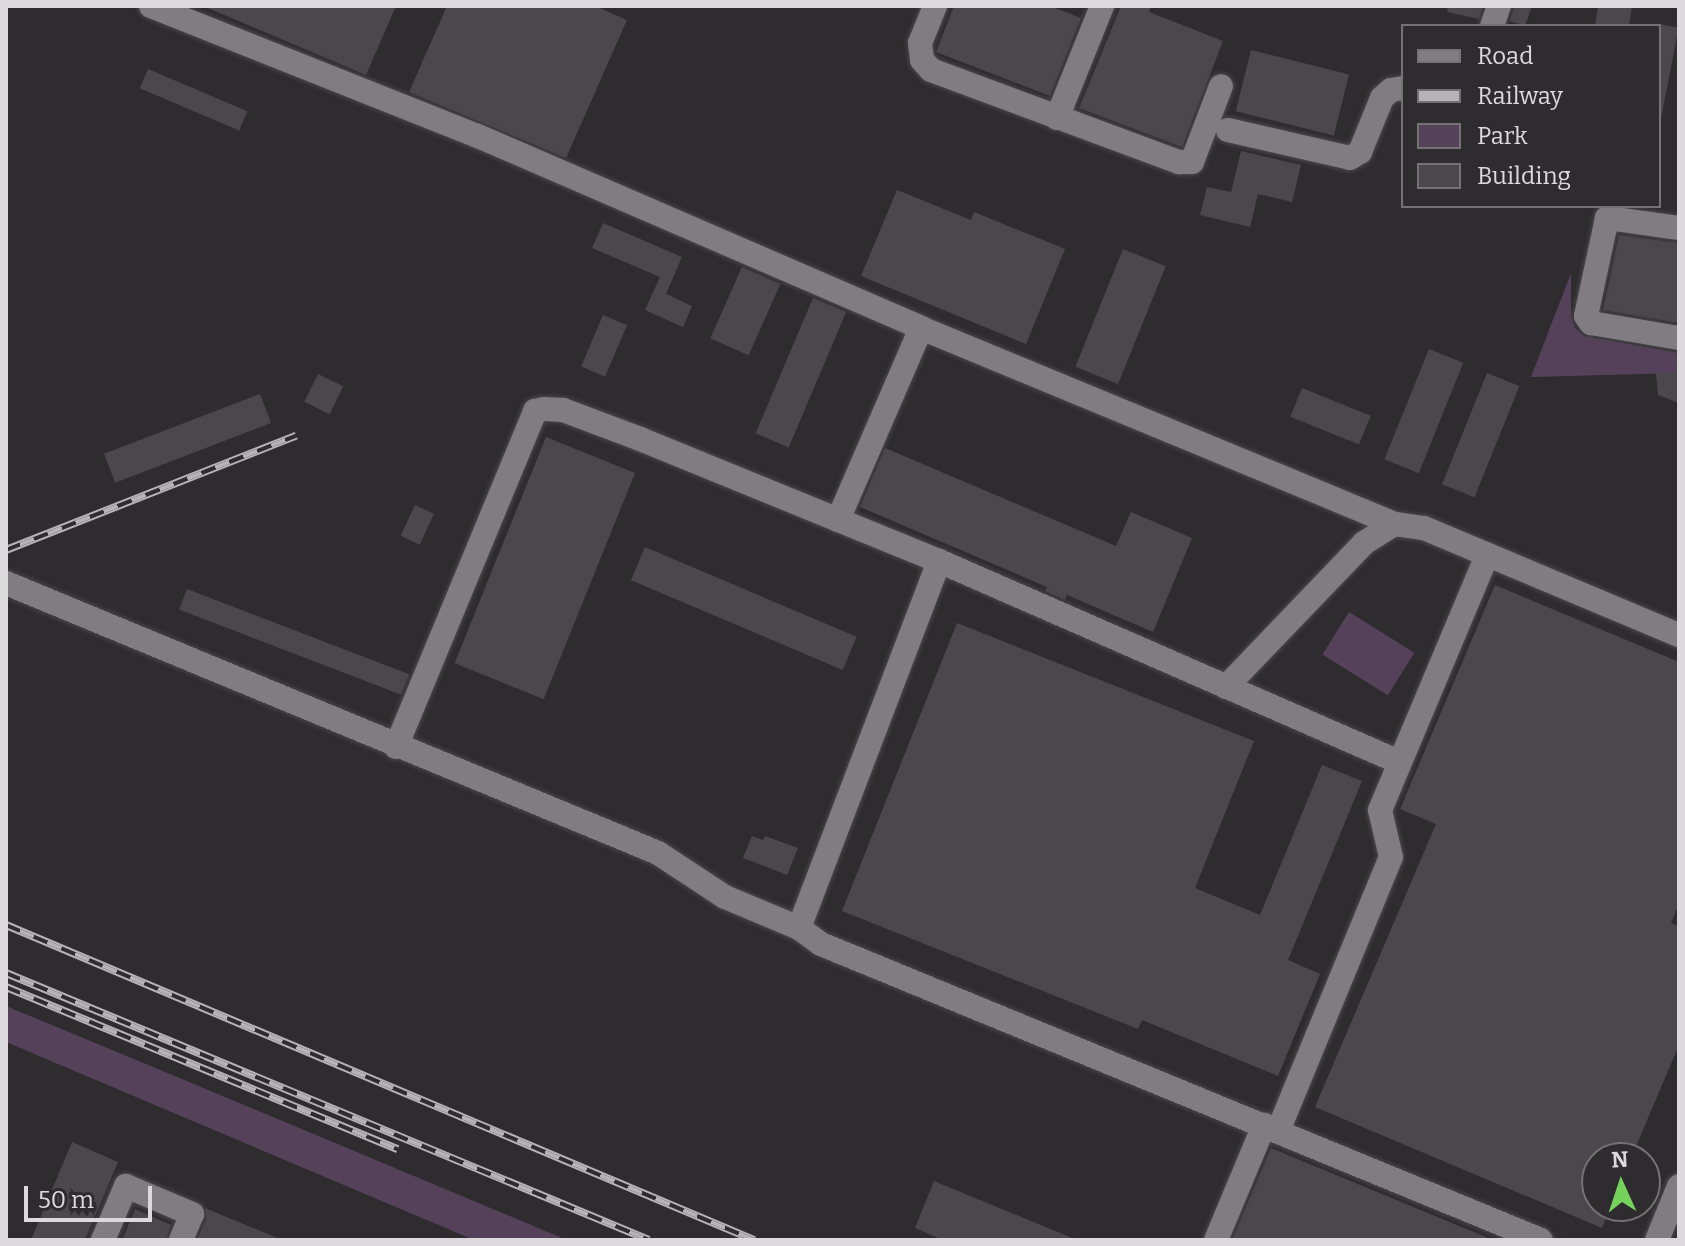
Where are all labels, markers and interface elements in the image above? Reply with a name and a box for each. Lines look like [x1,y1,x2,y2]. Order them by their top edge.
legend [1401,24,1661,208]
text: Road [1477,42,1533,70]
text: Railway [1477,82,1563,110]
text: Park [1477,122,1528,150]
text: Building [1477,162,1571,190]
north arrow [1581,1142,1661,1222]
text: N [1611,1146,1629,1173]
scale bar [28,1170,156,1220]
text: 50 m [38,1186,94,1214]

